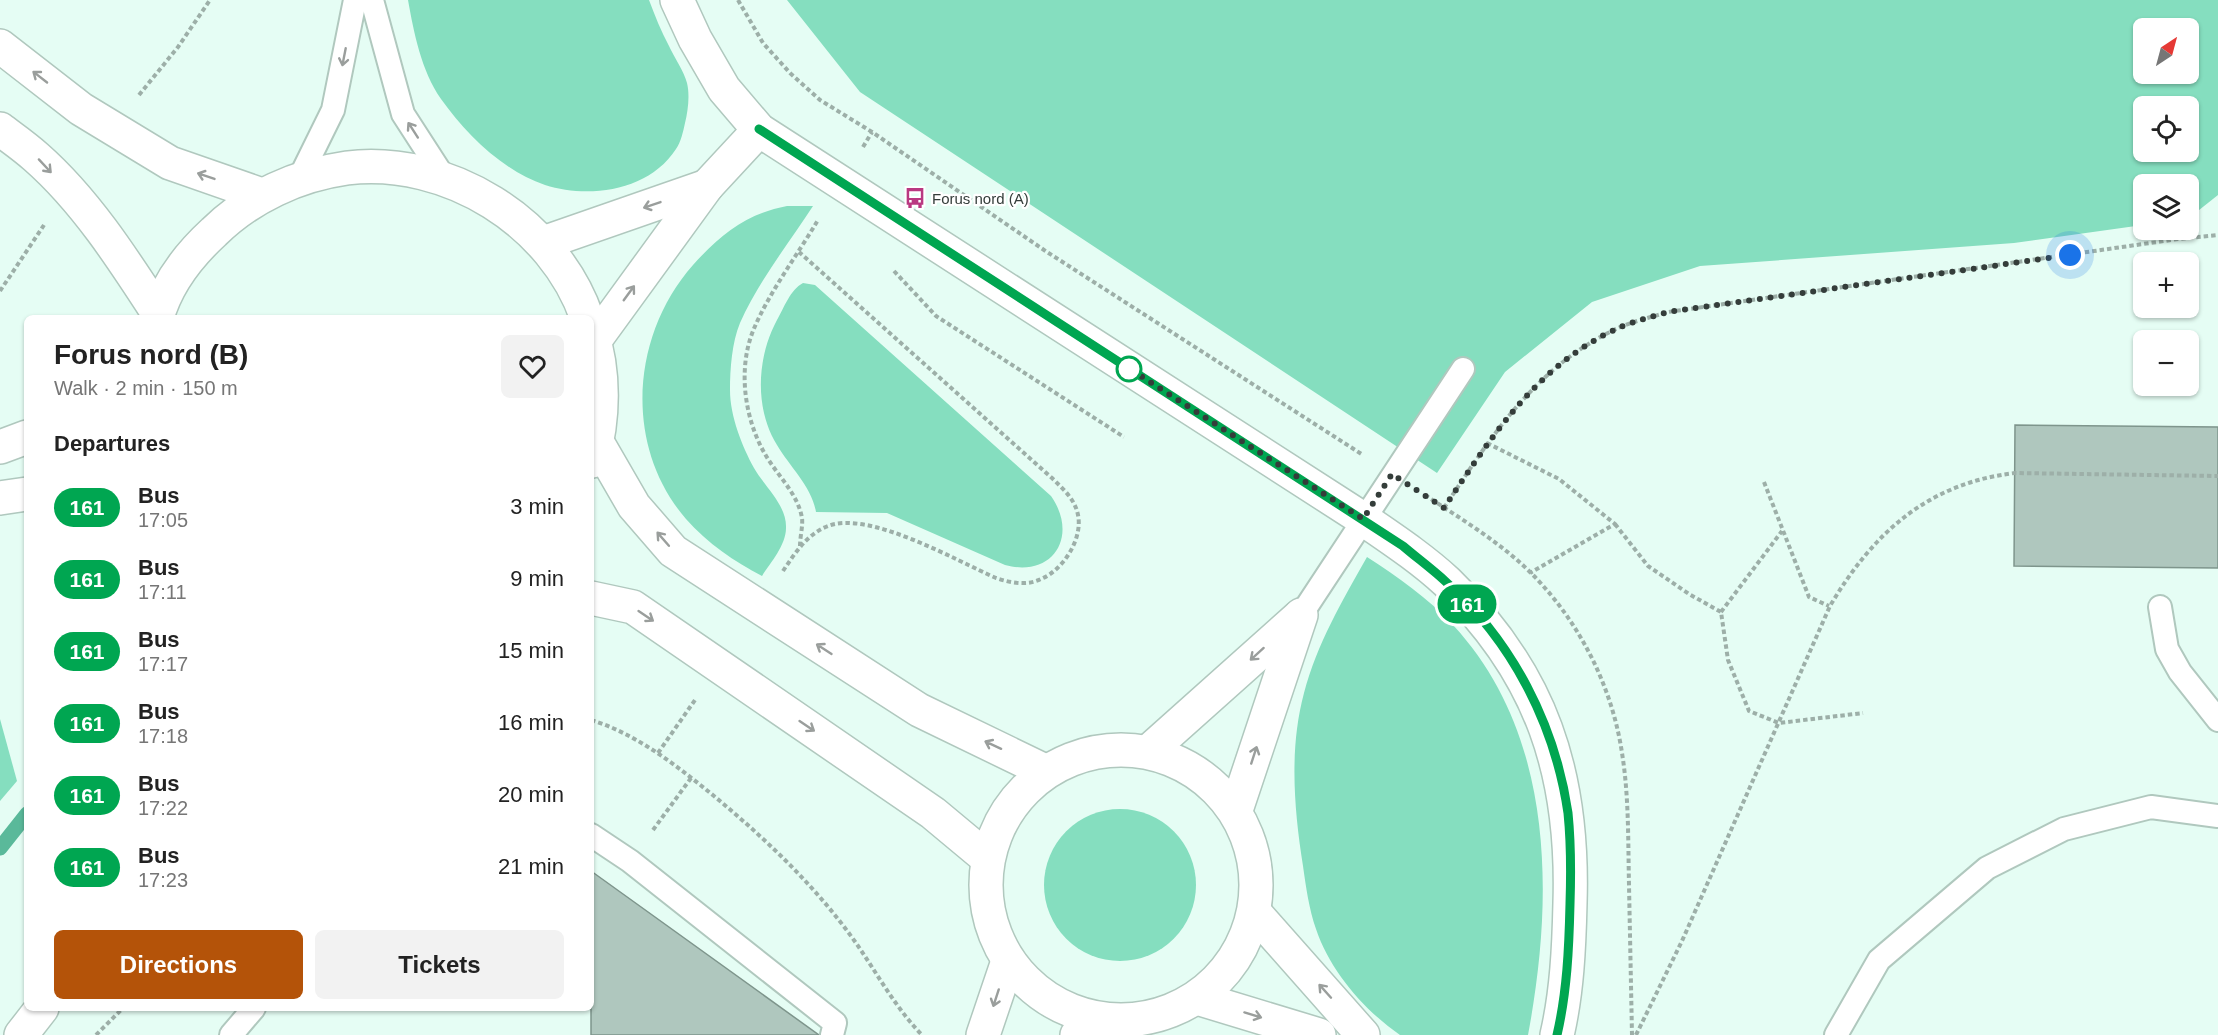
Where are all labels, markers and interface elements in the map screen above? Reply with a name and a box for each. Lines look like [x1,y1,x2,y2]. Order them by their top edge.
north arrow [2133,18,2199,84]
map controls [2133,18,2199,396]
one-way arrow [338,47,349,67]
one-way arrow [32,70,48,83]
button: locate [2133,96,2199,162]
one-way arrow [407,121,420,138]
one-way arrow [38,159,52,174]
one-way arrow [198,169,216,180]
button: layers [2133,174,2199,240]
bus stop icon: Forus nord (A) [903,186,927,210]
place label: Forus nord (A) [932,190,1029,207]
one-way arrow [643,201,662,212]
your location [2055,240,2085,270]
button: + [2133,252,2199,318]
one-way arrow [623,286,635,302]
button: − [2133,330,2199,396]
button: heart [501,335,564,398]
text: Forus nord (B) [54,339,248,370]
unlabelled marker [1116,356,1142,382]
text: Walk · 2 min · 150 m [54,377,238,399]
text: Departures [54,431,170,456]
text: Bus [138,483,180,508]
text: 3 min [510,494,564,519]
text: 161 [69,496,105,519]
text: 17:05 [138,509,188,531]
one-way arrow [656,532,670,547]
text: Bus [138,555,180,580]
text: 9 min [510,566,564,591]
text: 161 [69,568,105,591]
text: 17:11 [138,581,187,603]
line badge: 161 [1432,584,1502,624]
text: 161 [1449,593,1485,616]
one-way arrow [637,610,653,622]
text: Bus [138,627,180,652]
text: 15 min [498,638,564,663]
text: 161 [69,640,105,663]
one-way arrow [816,642,833,654]
one-way arrow [1250,647,1265,661]
text: 17:17 [138,653,188,675]
text: Bus [138,699,180,724]
text: 16 min [498,710,564,735]
text: 161 [69,712,105,735]
one-way arrow [798,720,814,732]
text: 17:18 [138,725,188,747]
one-way arrow [984,739,1002,751]
one-way arrow [1250,746,1261,765]
text: Bus [138,771,180,796]
text: 20 min [498,782,564,807]
text: 161 [69,784,105,807]
text: 17:22 [138,797,188,819]
text: Bus [138,843,180,868]
text: 21 min [498,854,564,879]
text: 161 [69,856,105,879]
text: 17:23 [138,869,188,891]
button: Directions [54,930,303,999]
button: Tickets [315,930,564,999]
one-way arrow [1318,984,1332,999]
one-way arrow [989,988,1000,1007]
one-way arrow [1243,1010,1262,1021]

